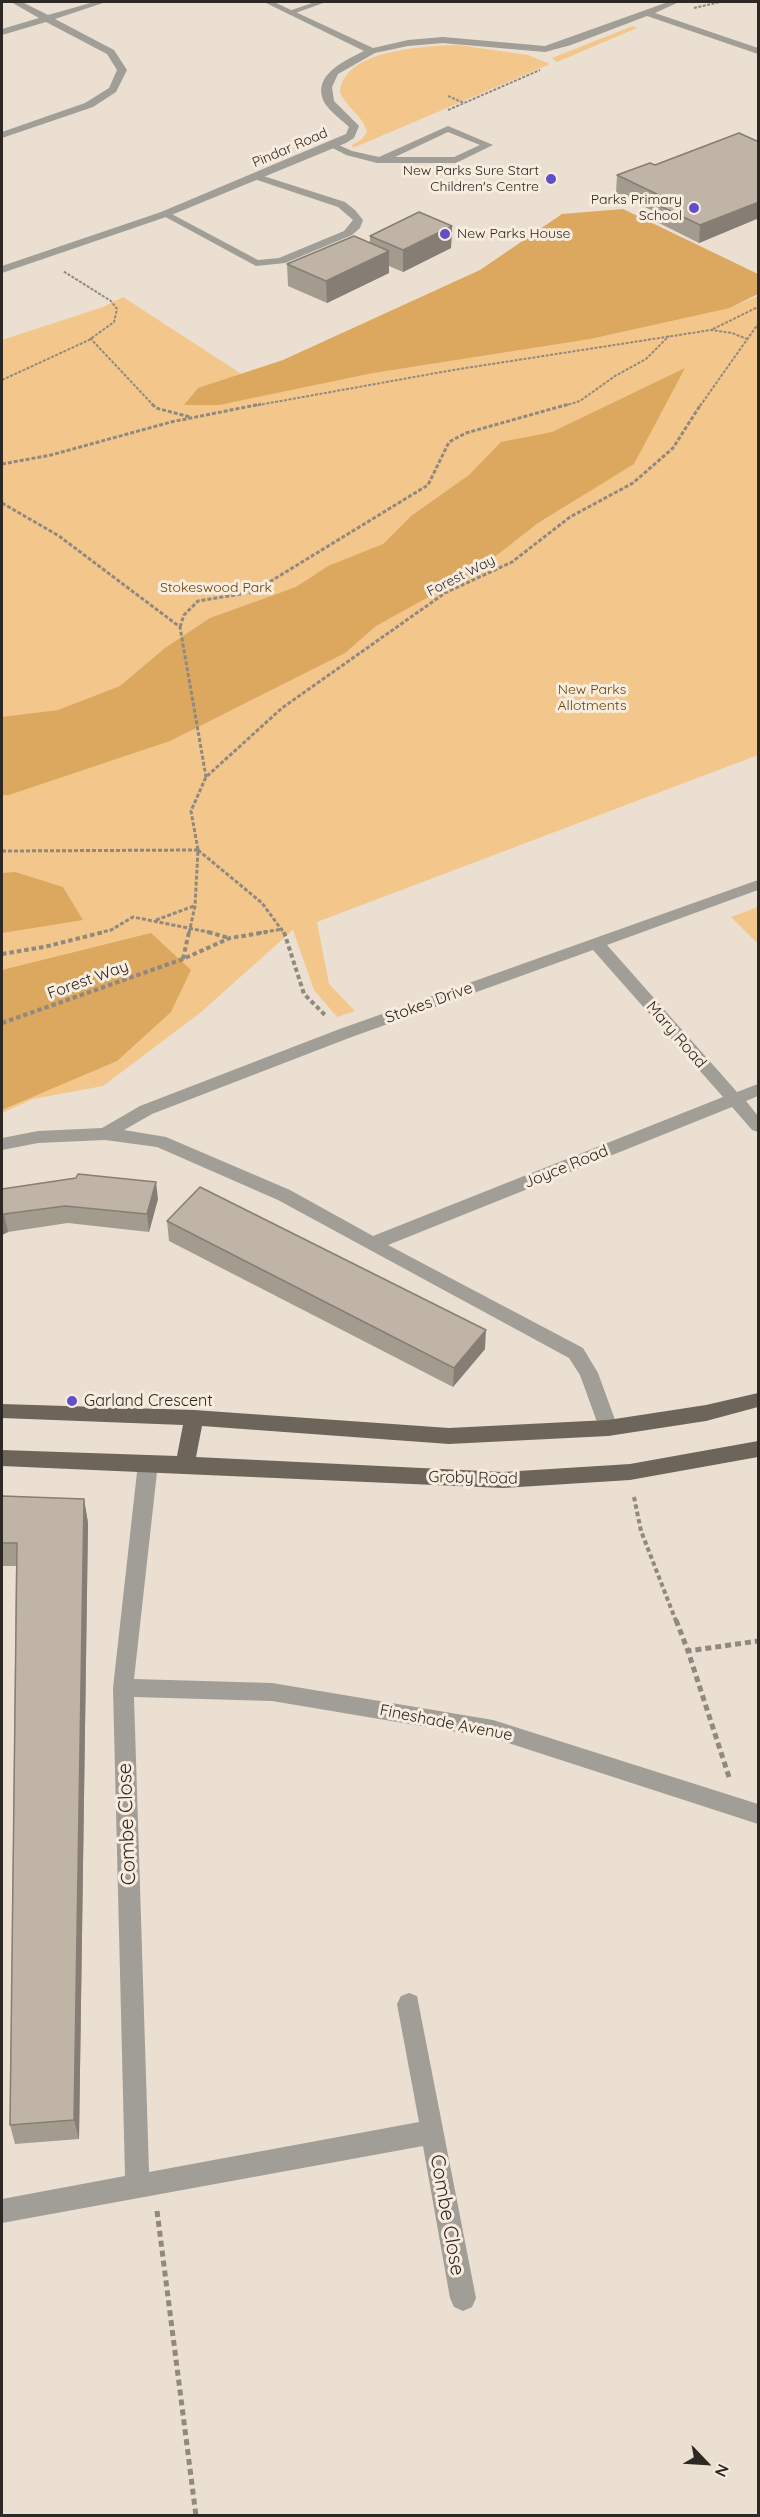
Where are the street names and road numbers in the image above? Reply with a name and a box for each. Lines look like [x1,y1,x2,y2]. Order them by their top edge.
street label: Pindar Road [250,125,330,171]
street label: Forest Way [424,552,498,600]
street label: Forest Way [45,956,131,1004]
street label: Stokes Drive [383,978,475,1028]
street label: Mary Road [642,998,710,1072]
street label: Joyce Road [521,1141,611,1193]
street label: Groby Road [428,1468,518,1488]
street label: Fineshade Avenue [378,1701,514,1745]
street label: Combe Close [113,1762,141,1886]
street label: Combe Close [425,2153,469,2277]

